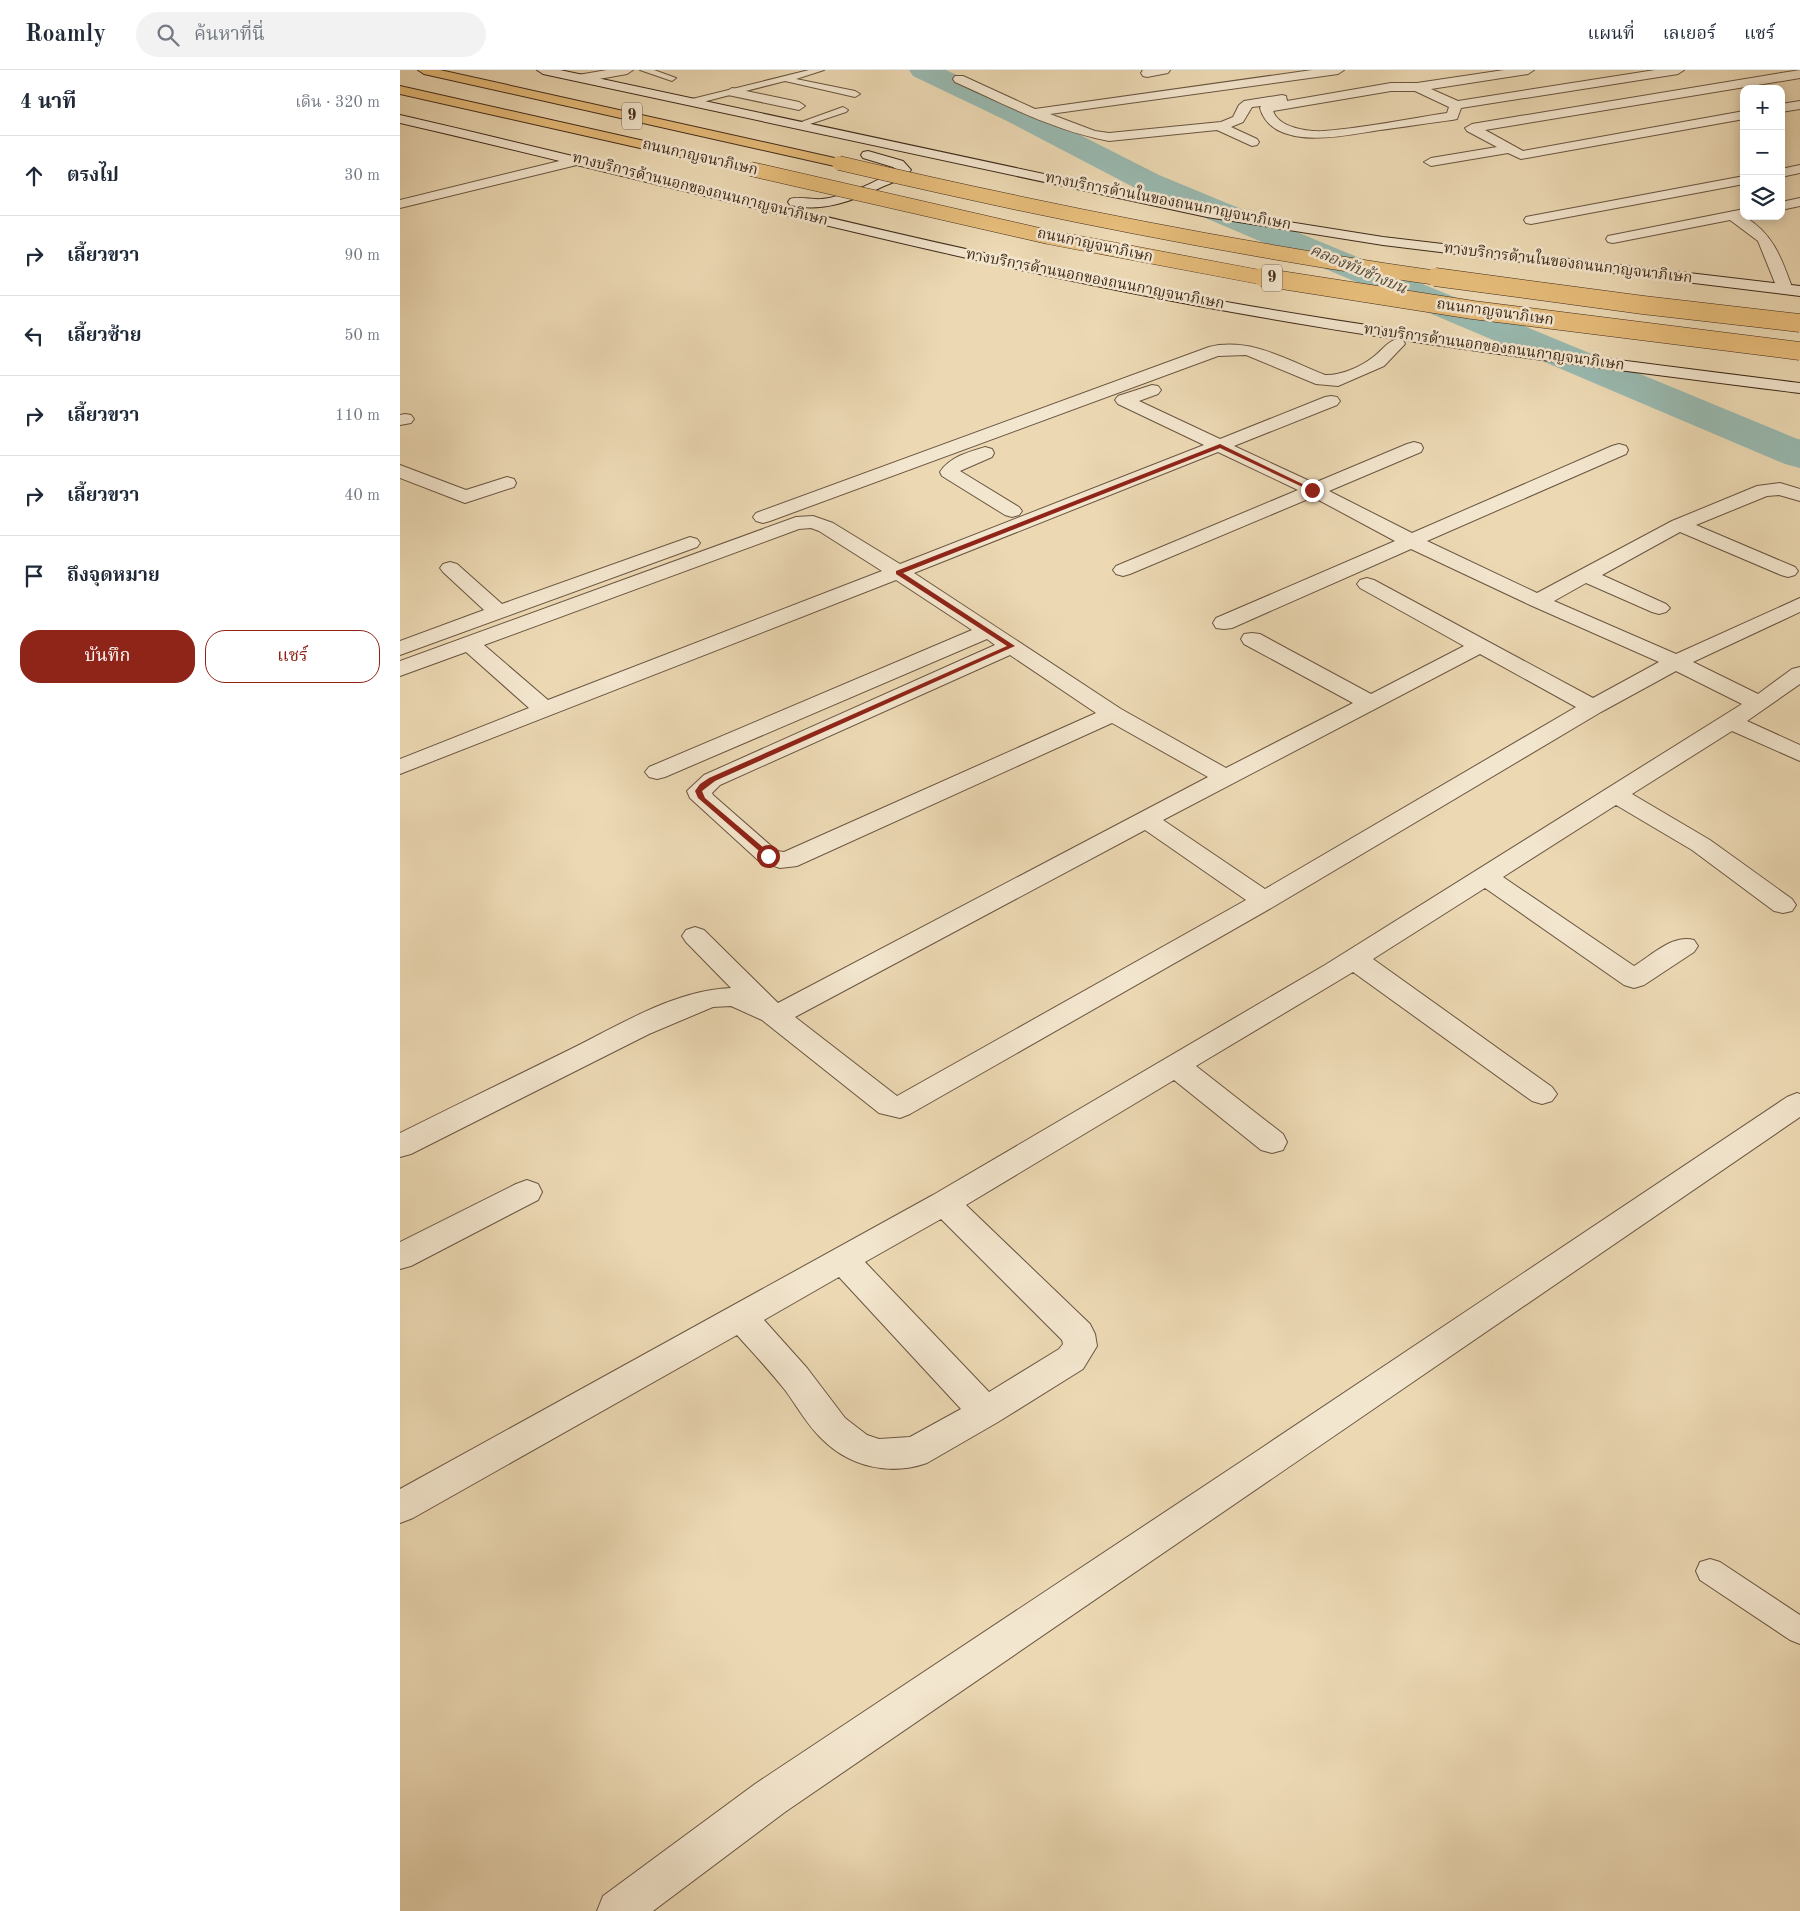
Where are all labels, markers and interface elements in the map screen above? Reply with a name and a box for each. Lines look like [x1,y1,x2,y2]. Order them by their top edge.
search box [136,12,486,57]
icon: search [154,21,182,49]
text: Roamly [25,23,106,47]
text: แผนที่ [1587,25,1635,43]
text: เลเยอร์ [1663,25,1716,43]
text: แชร์ [1744,25,1775,43]
text: ค้นหาที่นี่ [194,26,265,45]
map controls [1740,85,1785,220]
button: + [1740,85,1785,130]
text: 4 นาที [20,92,76,113]
text: เดิน · 320 m [295,95,380,111]
road number: 9 [622,102,642,129]
button: − [1740,130,1785,175]
street label: ถนนกาญจนาภิเษก [641,135,760,179]
street label: ทางบริการด้านนอกของถนนกาญจนาภิเษก [571,148,830,229]
icon: ahead [20,162,48,190]
street label: ทางบริการด้านในของถนนกาญจนาภิเษก [1044,166,1293,233]
text: ตรงไป [67,167,119,186]
text: 30 m [344,168,380,184]
button: layers [1740,175,1785,220]
street label: ถนนกาญจนาภิเษก [1036,224,1155,266]
street label: ทางบริการด้านในของถนนกาญจนาภิเษก [1443,236,1694,287]
water label: คลองทับช้างบน [1307,241,1410,298]
icon: right [20,242,48,270]
street label: ทางบริการด้านนอกของถนนกาญจนาภิเษก [965,245,1226,312]
text: เลี้ยวขวา [67,247,139,266]
text: 90 m [344,248,380,264]
road number: 9 [1262,264,1282,292]
street label: ถนนกาญจนาภิเษก [1435,295,1555,329]
street label: ทางบริการด้านนอกของถนนกาญจนาภิเษก [1363,319,1626,374]
icon: left [20,322,48,350]
text: เลี้ยวซ้าย [67,327,141,346]
text: 50 m [344,328,380,344]
icon: right [20,402,48,430]
text: เลี้ยวขวา [67,407,139,426]
text: 110 m [335,408,380,424]
route end [1301,479,1324,502]
icon: right [20,482,48,510]
text: เลี้ยวขวา [67,487,139,506]
text: 40 m [344,488,380,504]
icon: arrive [20,562,48,590]
text: ถึงจุดหมาย [67,567,160,586]
button: บันทึก [20,630,195,683]
button: แชร์ [205,630,380,683]
route start [757,845,780,868]

